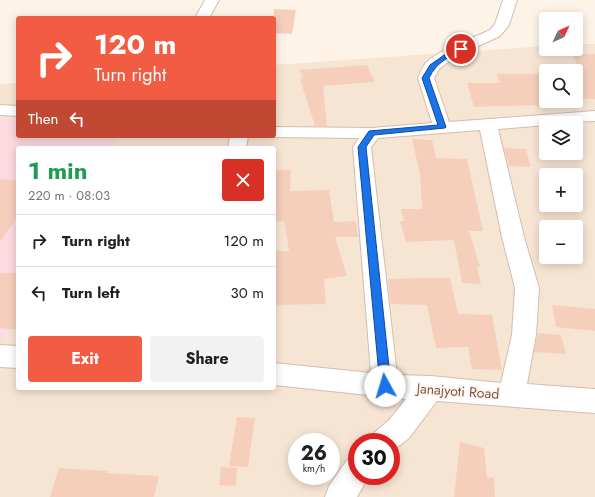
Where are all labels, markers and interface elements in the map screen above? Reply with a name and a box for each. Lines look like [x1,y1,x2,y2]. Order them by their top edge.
north arrow [539,12,583,56]
map controls [539,12,583,264]
text: 120 m [94,24,177,65]
icon: right [28,32,80,84]
pin [444,32,478,66]
icon: arrive [450,38,472,60]
text: Turn right [94,62,166,88]
button: search [539,64,583,108]
text: Then [28,108,58,130]
icon: left [66,108,88,130]
button: layers [539,116,583,160]
text: 1 min [28,153,88,188]
button: close [222,159,264,201]
button: + [539,168,583,212]
text: 220 m · 08:03 [28,186,110,205]
button: − [539,220,583,264]
icon: right [28,230,50,252]
text: Turn right [62,230,130,252]
text: 120 m [224,230,264,252]
icon: left [28,282,50,304]
text: Turn left [62,282,120,304]
text: 30 m [231,282,264,304]
button: Exit [28,336,142,382]
button: Share [150,336,264,382]
position arrow [364,365,406,407]
street label: Janajyoti Road [414,378,500,404]
speed limit sign: 30 [348,433,400,485]
text: 26 [301,439,327,468]
text: km/h [303,461,325,476]

